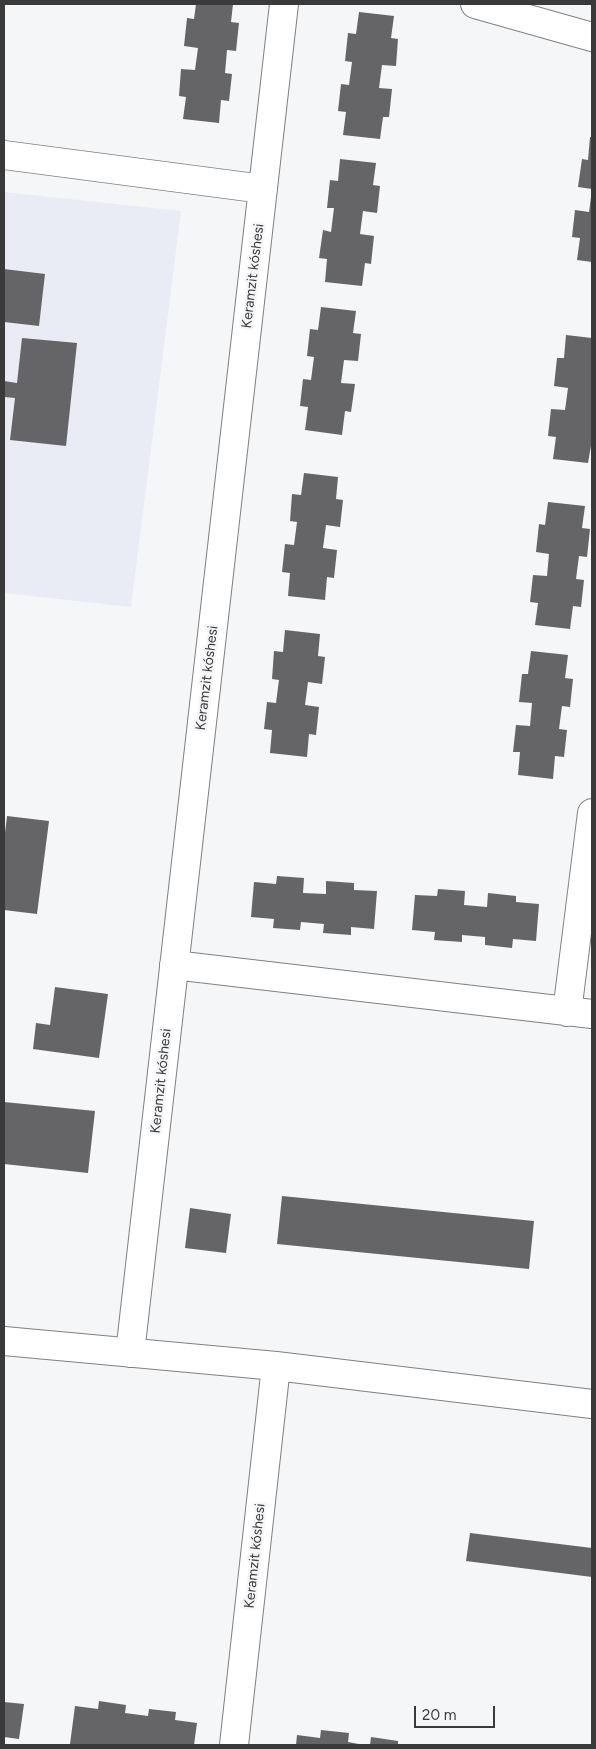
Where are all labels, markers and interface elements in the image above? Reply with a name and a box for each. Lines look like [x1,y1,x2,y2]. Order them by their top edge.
street label: Keramzit kóshesi [238,223,268,329]
street label: Keramzit kóshesi [192,625,222,731]
street label: Keramzit kóshesi [147,1028,175,1134]
street label: Keramzit kóshesi [241,1503,269,1609]
scale bar [416,1696,497,1728]
text: 20 m [422,1706,456,1724]

